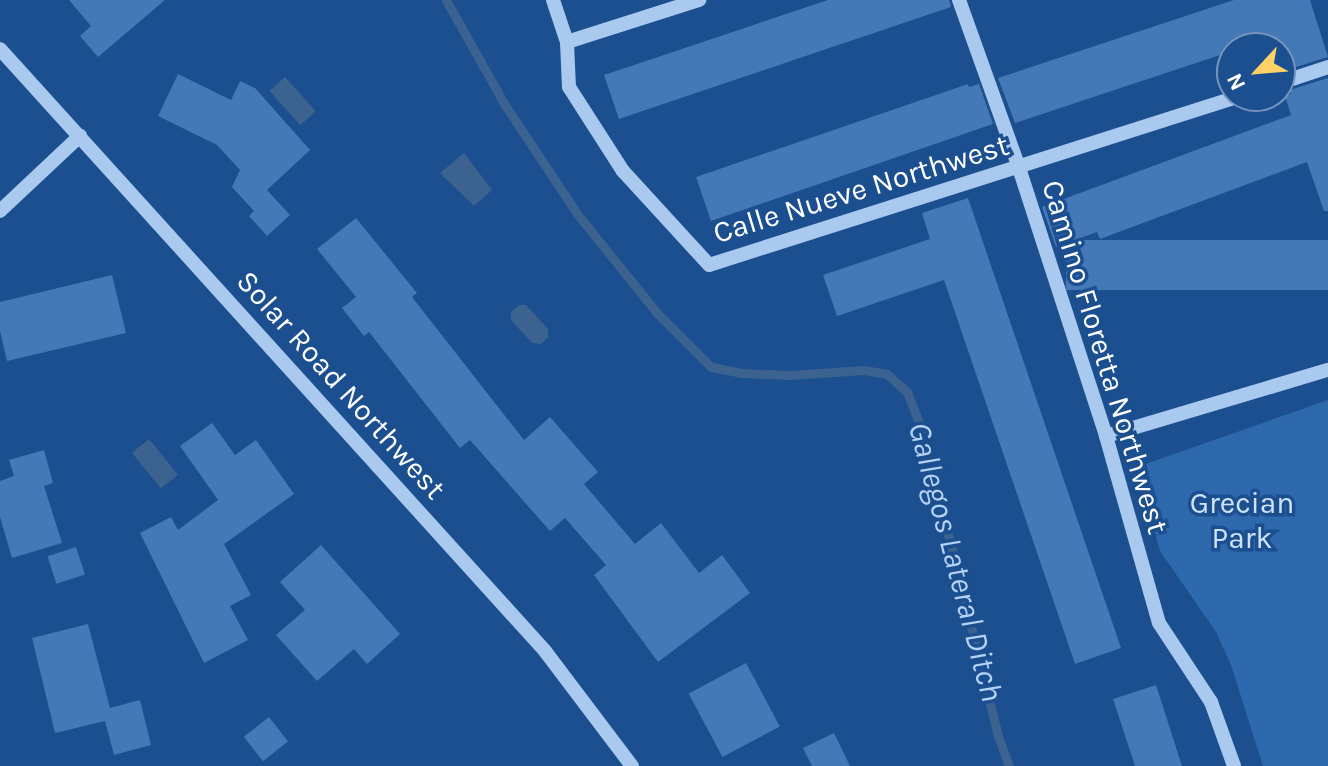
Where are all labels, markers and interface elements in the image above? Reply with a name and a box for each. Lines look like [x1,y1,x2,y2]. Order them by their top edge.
north arrow [1216,32,1296,112]
text: N [1221,69,1251,94]
street label: Calle Nueve Northwest [709,127,1013,251]
street label: Camino Floretta Northwest [1034,176,1176,538]
street label: Solar Road Northwest [229,263,453,507]
water label: Gallegos Lateral Ditch [899,418,1011,706]
park label: Grecian Park [1190,485,1294,556]

